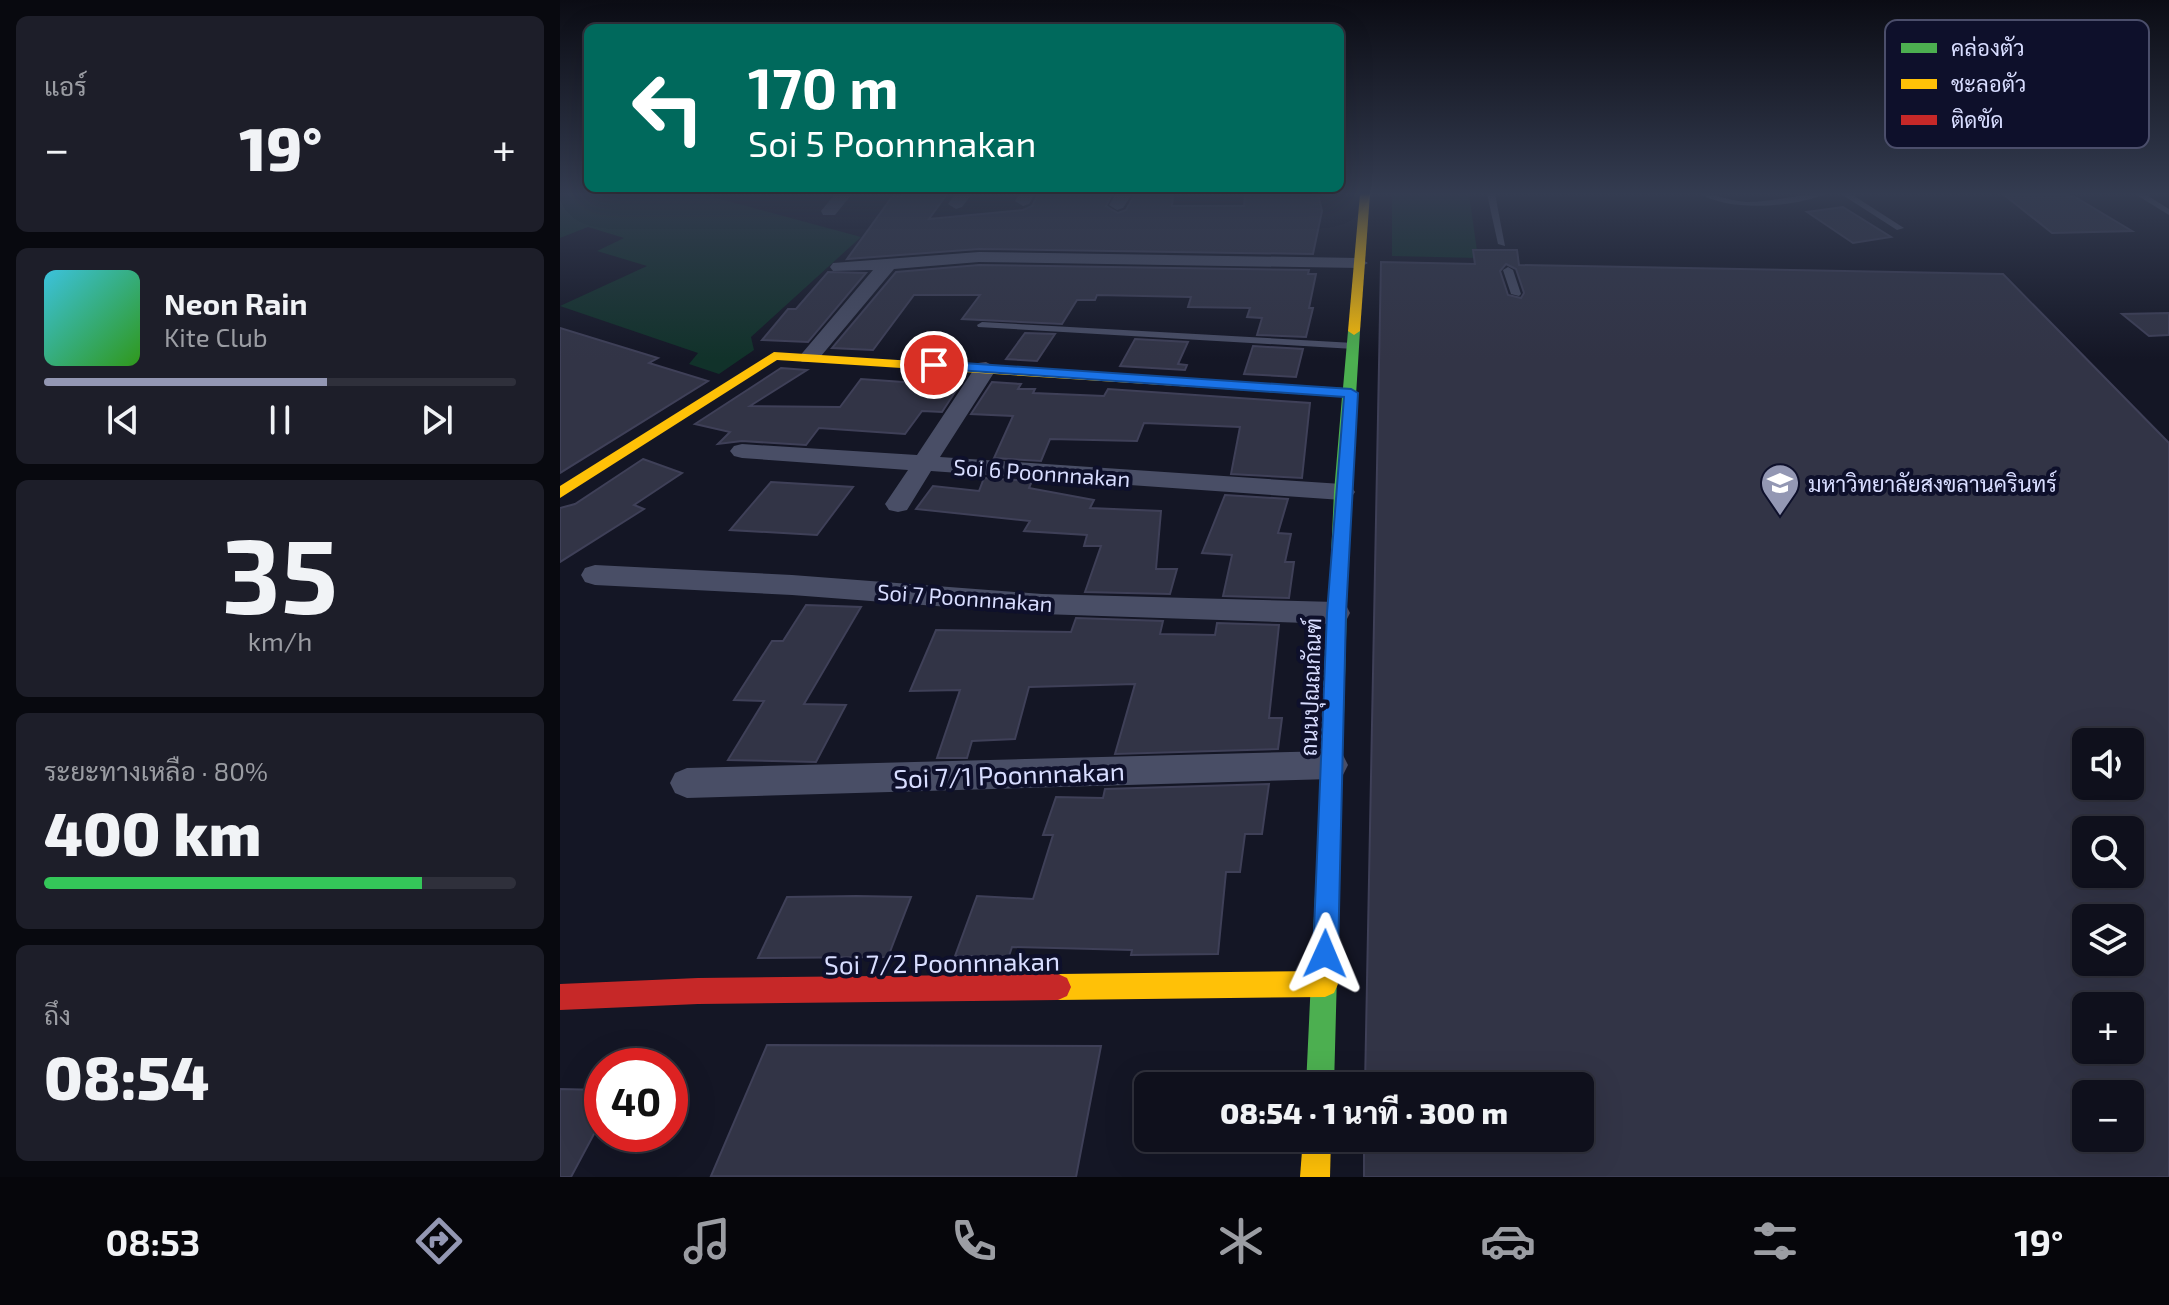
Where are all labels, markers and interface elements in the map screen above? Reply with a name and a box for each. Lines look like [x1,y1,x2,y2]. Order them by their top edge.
legend [1885,20,2149,148]
text: คล่องตัว [1951,34,2025,60]
text: 170 m [748,53,899,120]
icon: left [616,56,720,160]
text: แอร์ [44,70,87,101]
text: ชะลอตัว [1951,70,2026,96]
text: ติดขัด [1951,106,2003,132]
text: 19° [239,111,322,183]
text: − [44,121,70,174]
text: + [492,121,516,174]
text: Soi 5 Poonnnakan [748,121,1036,164]
text: Neon Rain [164,285,308,321]
text: Kite Club [164,321,268,352]
pin [900,331,968,399]
icon: arrive [912,343,956,387]
icon: previous [101,398,145,442]
icon: pause [258,398,302,442]
icon: next [415,398,459,442]
street label: Soi 6 Poonnnakan [953,453,1131,491]
school or university icon: มหาวิทยาลัยสงขลานครินทร์ [1759,462,1801,517]
place label: มหาวิทยาลัยสงขลานครินทร์ [1808,470,2057,496]
text: 35 [222,510,338,635]
street label: Soi 7 Poonnnakan [876,578,1054,616]
street label: ถนนปุณณกัณฑ์ [1295,617,1329,757]
text: km/h [248,625,312,656]
map controls [2072,728,2144,1152]
button: sound [2072,728,2144,800]
street label: Soi 7/1 Poonnnakan [893,754,1125,794]
text: ระยะทางเหลือ · 80% [44,755,268,786]
text: 400 km [44,796,261,868]
button: search [2072,816,2144,888]
button: layers [2072,904,2144,976]
position arrow [1283,912,1367,996]
street label: Soi 7/2 Poonnnakan [824,944,1060,980]
button: + [2072,992,2144,1064]
text: ถึง [44,999,71,1030]
text: 08:54 [44,1040,209,1112]
speed limit sign: 40 [584,1048,688,1152]
button: − [2072,1080,2144,1152]
text: 08:54 · 1 นาที · 300 m [1220,1094,1508,1130]
icon: directions [411,1213,467,1269]
icon: music [679,1213,735,1269]
icon: phone [946,1213,1002,1269]
icon: climate [1213,1213,1269,1269]
icon: car [1480,1213,1536,1269]
icon: filters [1747,1213,1803,1269]
text: 08:53 [106,1220,200,1263]
text: 19° [2014,1220,2063,1263]

